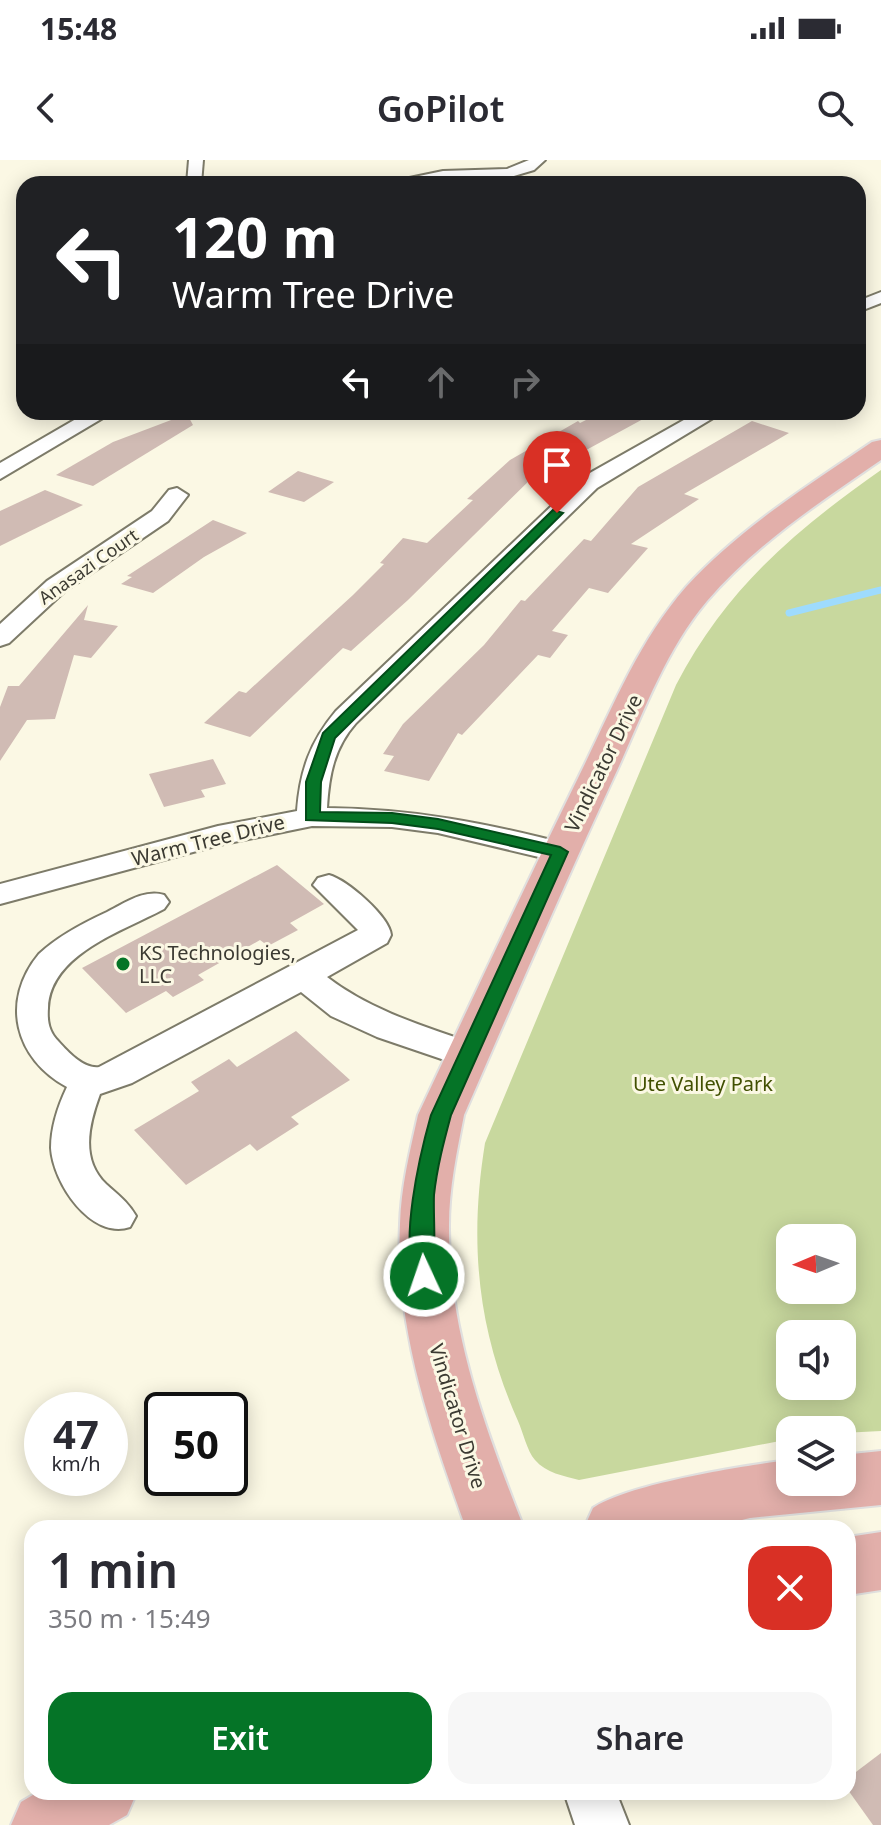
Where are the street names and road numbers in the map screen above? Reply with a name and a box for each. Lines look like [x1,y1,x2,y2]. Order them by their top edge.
street label: Anasazi Court [33,522,143,609]
street label: Vindicator Drive [558,690,648,836]
street label: Warm Tree Drive [129,808,287,872]
street label: Vindicator Drive [423,1340,493,1492]

